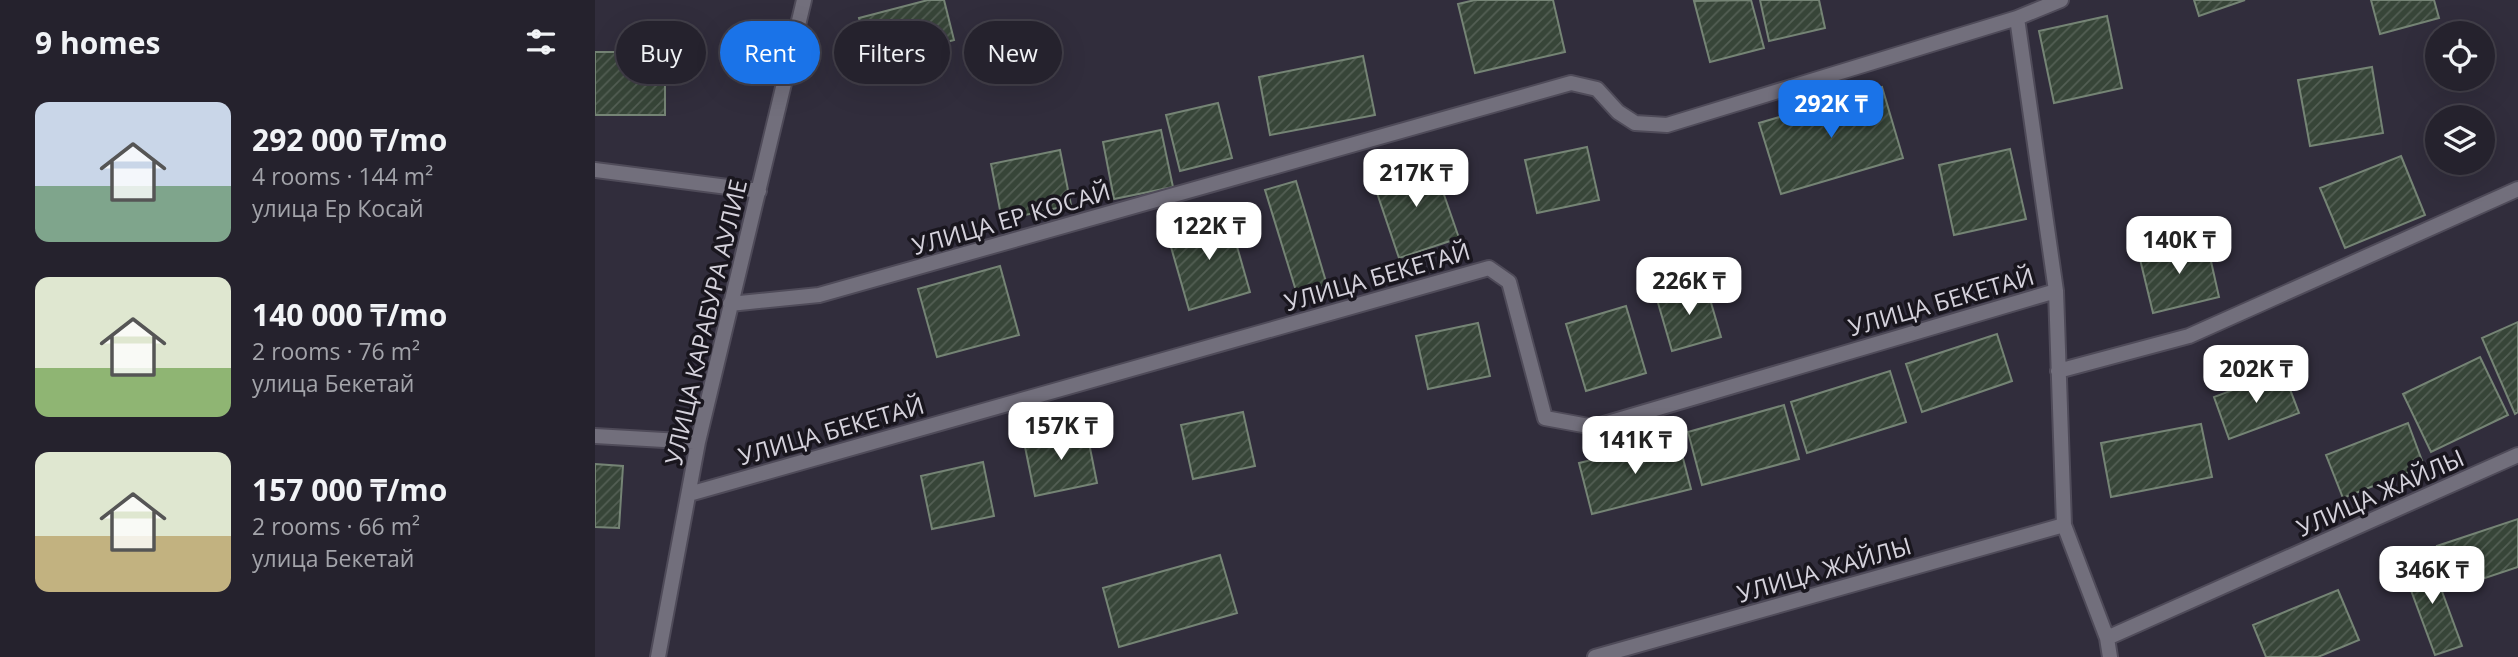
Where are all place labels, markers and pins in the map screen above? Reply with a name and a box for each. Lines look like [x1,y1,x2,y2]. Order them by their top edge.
pin: 292K ₸ [1774,80,1888,140]
pin: 217K ₸ [1359,150,1473,209]
pin: 122K ₸ [1152,202,1266,262]
pin: 140K ₸ [2122,216,2236,276]
pin: 226K ₸ [1632,258,1746,317]
pin: 202K ₸ [2199,346,2313,405]
pin: 157K ₸ [1004,402,1118,462]
pin: 141K ₸ [1578,416,1692,476]
pin: 346K ₸ [2375,546,2489,606]

